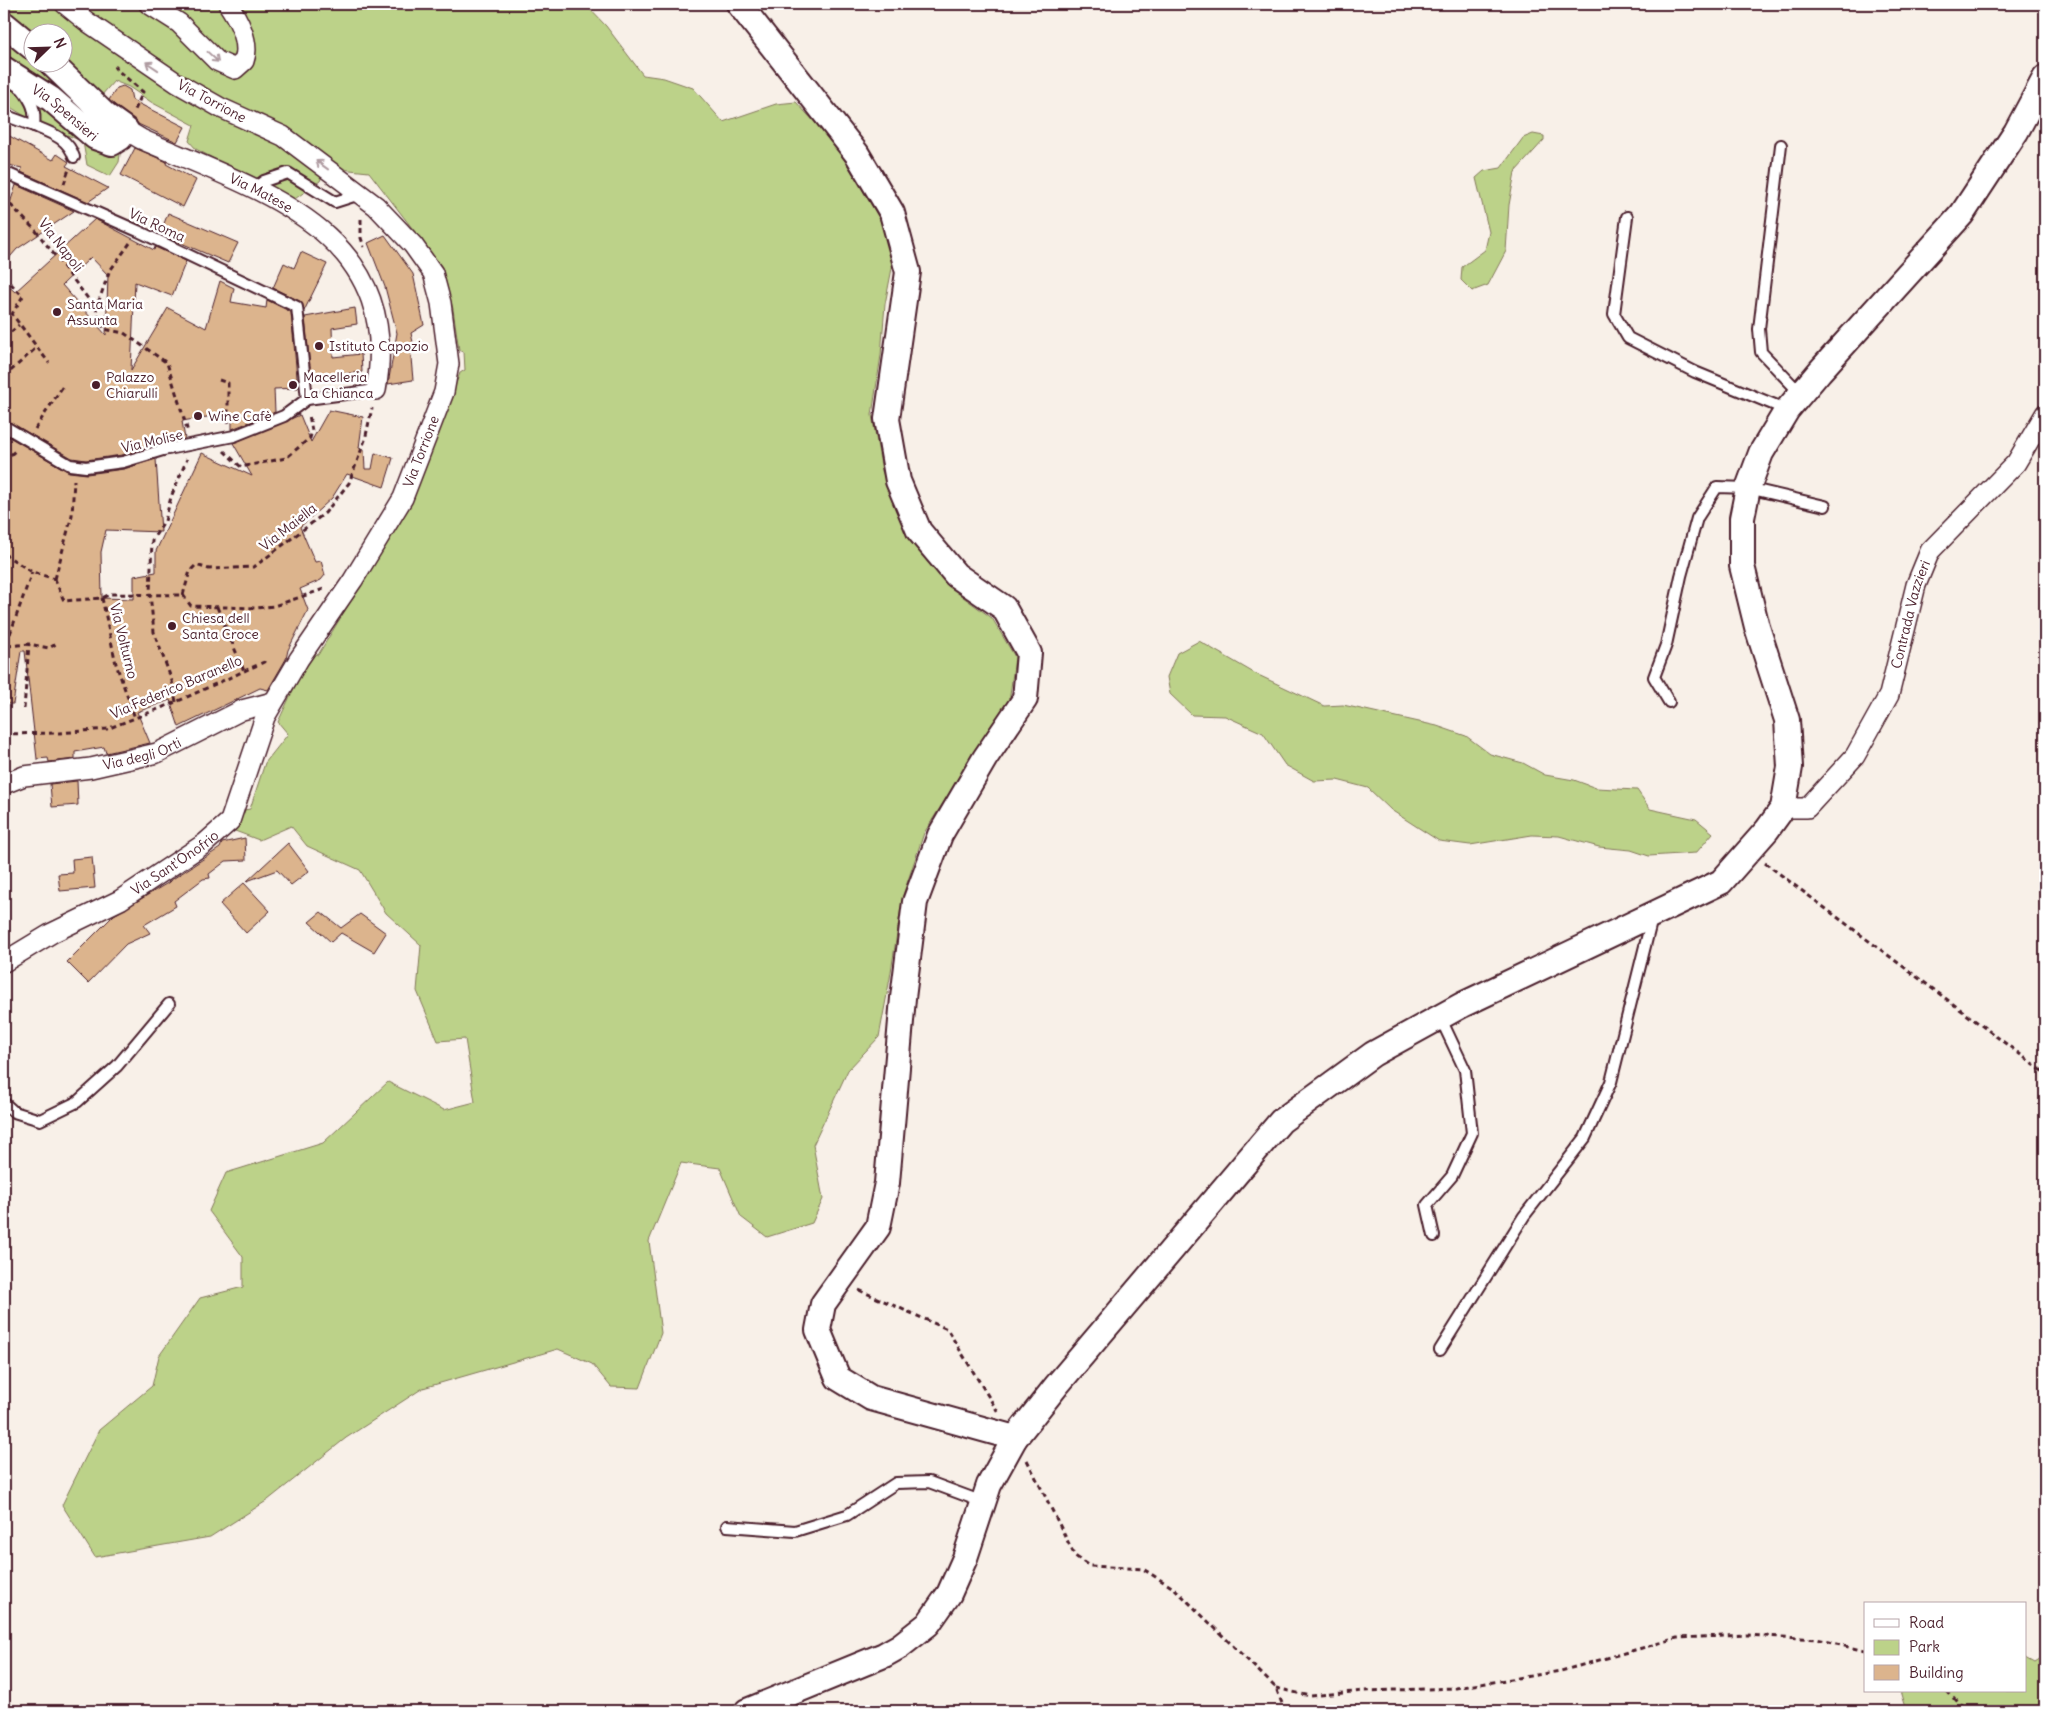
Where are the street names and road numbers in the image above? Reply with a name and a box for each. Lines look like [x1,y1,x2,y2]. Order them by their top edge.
street label: Via Torrione [174,75,250,127]
street label: Via Spensieri [28,80,102,145]
street label: Via Matese [227,169,296,217]
street label: Via Roma [126,204,188,246]
street label: Via Napoli [35,215,87,275]
street label: Via Torrione [399,413,443,490]
street label: Via Molise [120,425,184,457]
street label: Via Maiella [256,499,320,555]
street label: Contrada Vazzieri [1887,557,1934,670]
street label: Via Volturno [106,601,142,681]
street label: Via Federico Baranello [108,651,245,723]
street label: Via degli Orti [101,733,184,774]
street label: Via Sant'Onofrio [128,826,223,899]

